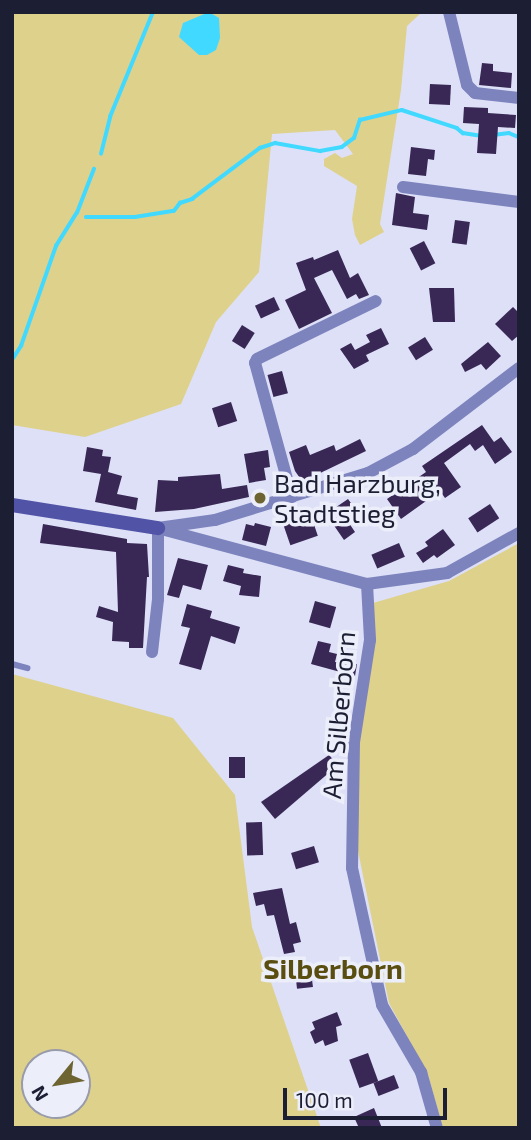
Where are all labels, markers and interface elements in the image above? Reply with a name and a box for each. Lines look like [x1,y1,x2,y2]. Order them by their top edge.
place label: Bad Harzburg, Stadtstieg [274,467,441,528]
marker: Bad Harzburg, Stadtstieg [252,490,268,506]
street label: Am Silberborn [315,630,361,800]
district label: Silberborn [263,951,403,985]
north arrow [21,1049,91,1119]
scale bar [286,1074,450,1118]
text: N [26,1082,53,1105]
text: 100 m [296,1087,353,1112]

